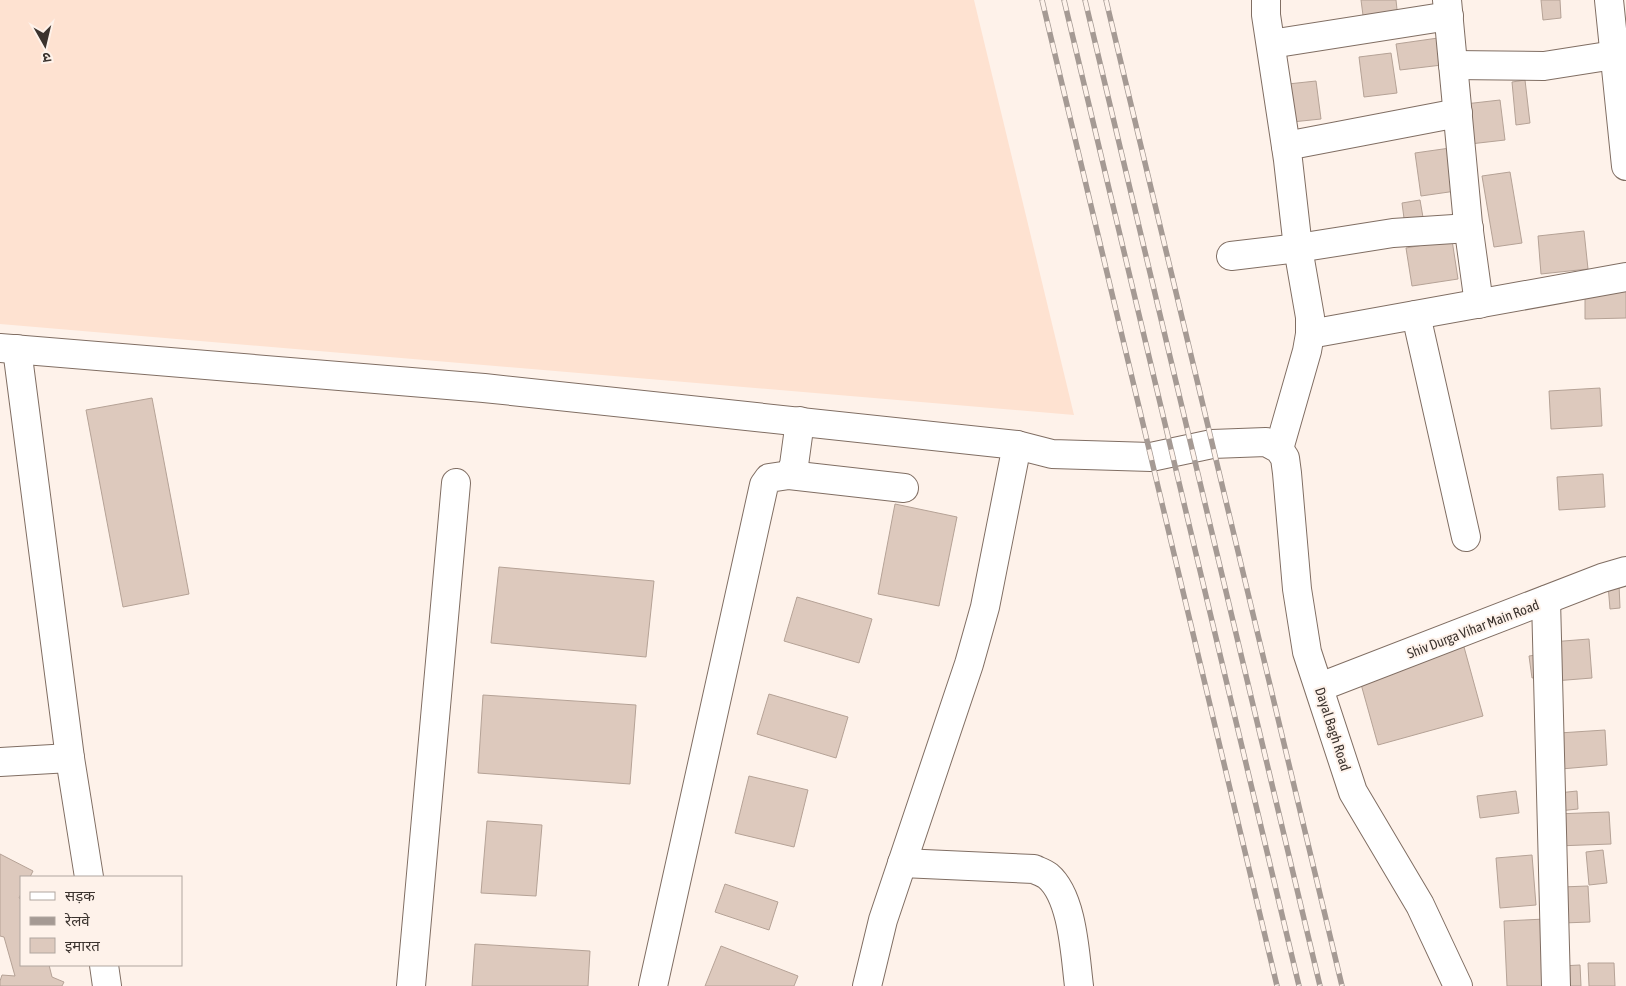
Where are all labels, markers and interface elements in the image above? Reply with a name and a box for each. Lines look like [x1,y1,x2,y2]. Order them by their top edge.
north arrow [20,20,70,70]
text: उ [41,49,52,66]
street label: Shiv Durga Vihar Main Road [1405,596,1541,662]
street label: Dayal Bagh Road [1312,685,1354,773]
legend [20,876,182,966]
text: सड़क [65,887,95,904]
text: रेलवे [64,912,90,929]
text: इमारत [65,937,100,954]

